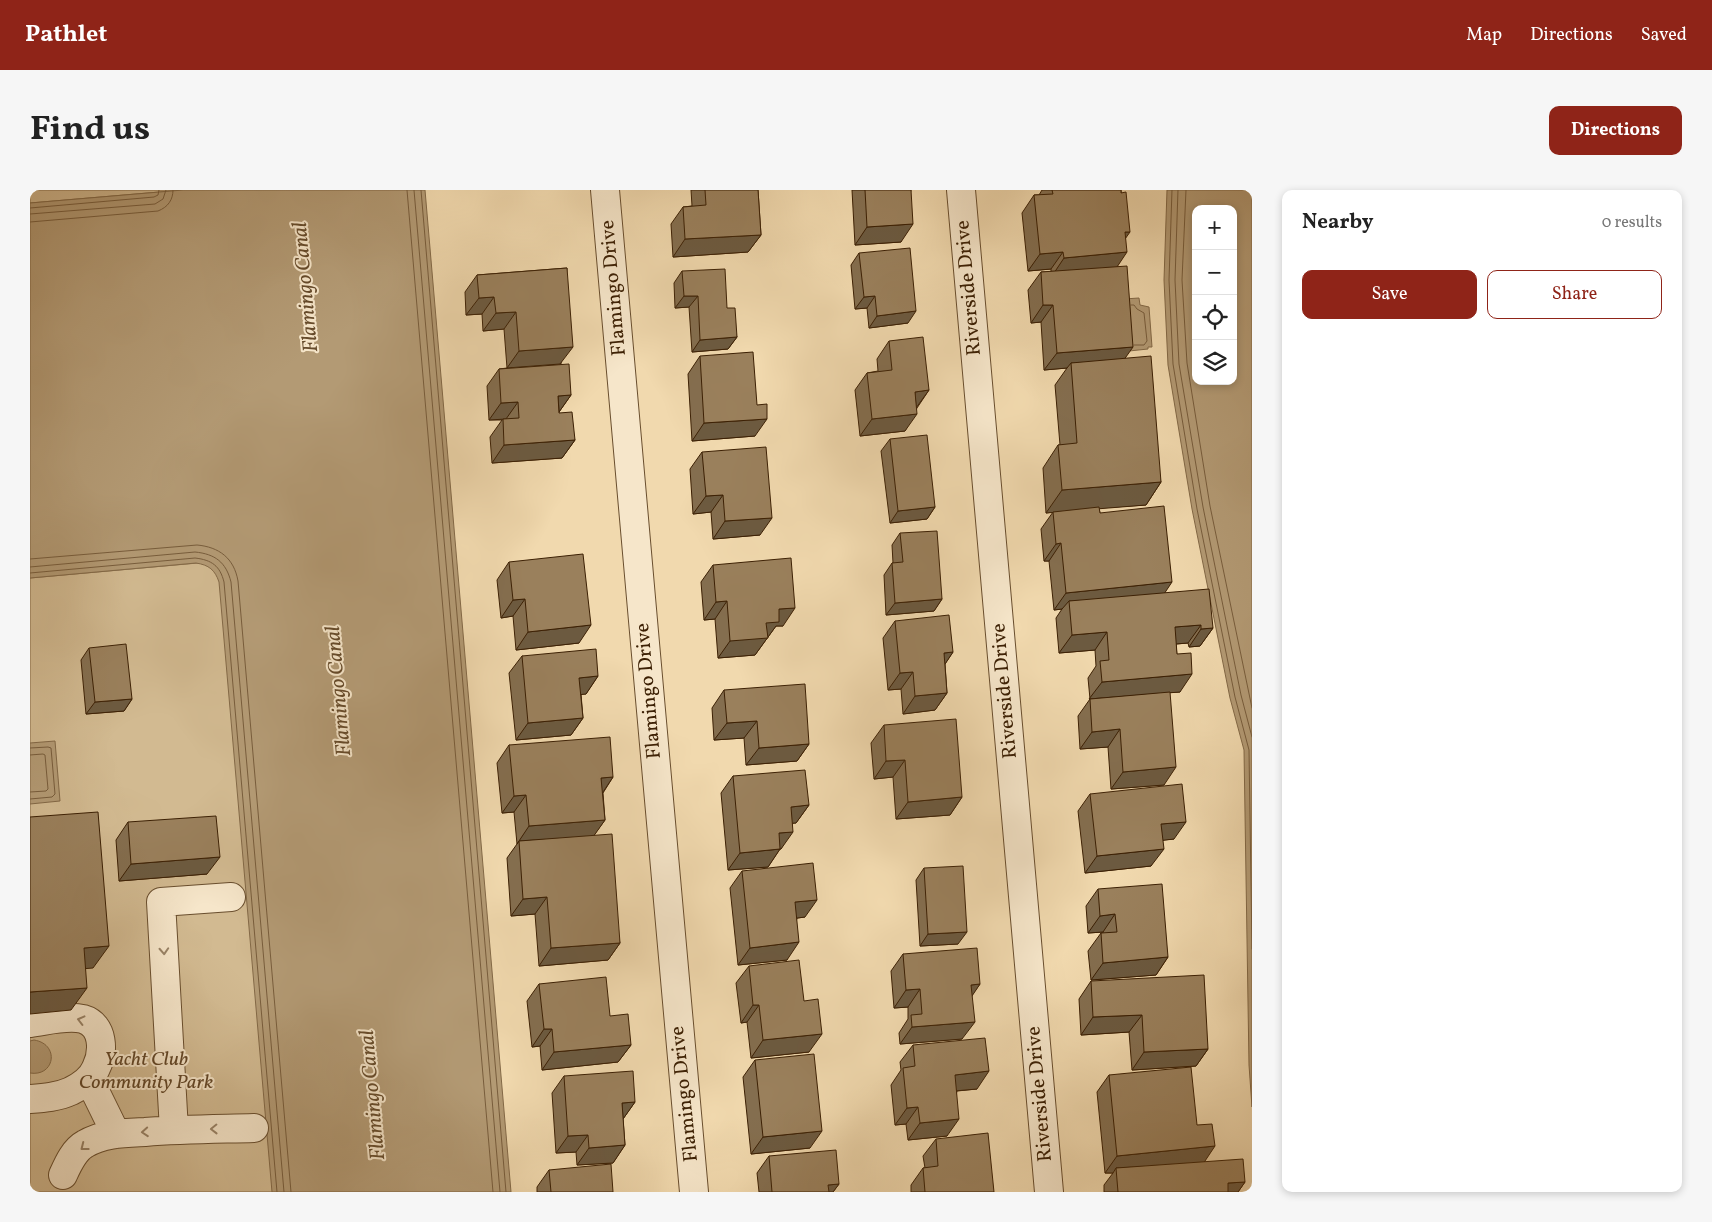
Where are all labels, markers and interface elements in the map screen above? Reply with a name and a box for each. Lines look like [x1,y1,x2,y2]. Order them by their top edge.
text: Pathlet [25,18,107,52]
text: Map [1466,23,1502,48]
text: Directions [1530,23,1613,48]
text: Saved [1641,23,1687,48]
text: Find us [30,106,150,154]
button: Directions [1549,106,1682,155]
map controls [1192,205,1237,385]
button: + [1192,205,1237,250]
text: Nearby [1302,208,1373,237]
text: 0 results [1602,212,1662,234]
street label: Flamingo Drive [594,219,634,357]
street label: Riverside Drive [949,219,989,357]
water label: Flamingo Canal [286,221,326,353]
button: − [1192,250,1237,295]
button: Save [1302,270,1477,319]
button: Share [1487,270,1662,319]
button: locate [1192,295,1237,340]
button: layers [1192,340,1237,385]
street label: Flamingo Drive [629,622,669,760]
street label: Riverside Drive [985,622,1025,760]
water label: Flamingo Canal [319,625,359,757]
one-way arrow [159,947,170,955]
one-way arrow [77,1015,86,1026]
street label: Flamingo Drive [664,1025,706,1163]
street label: Riverside Drive [1020,1025,1060,1163]
water label: Flamingo Canal [353,1029,393,1161]
park label: Yacht Club Community Park [79,1046,213,1097]
one-way arrow [210,1124,218,1134]
one-way arrow [141,1126,149,1137]
one-way arrow [80,1141,89,1150]

